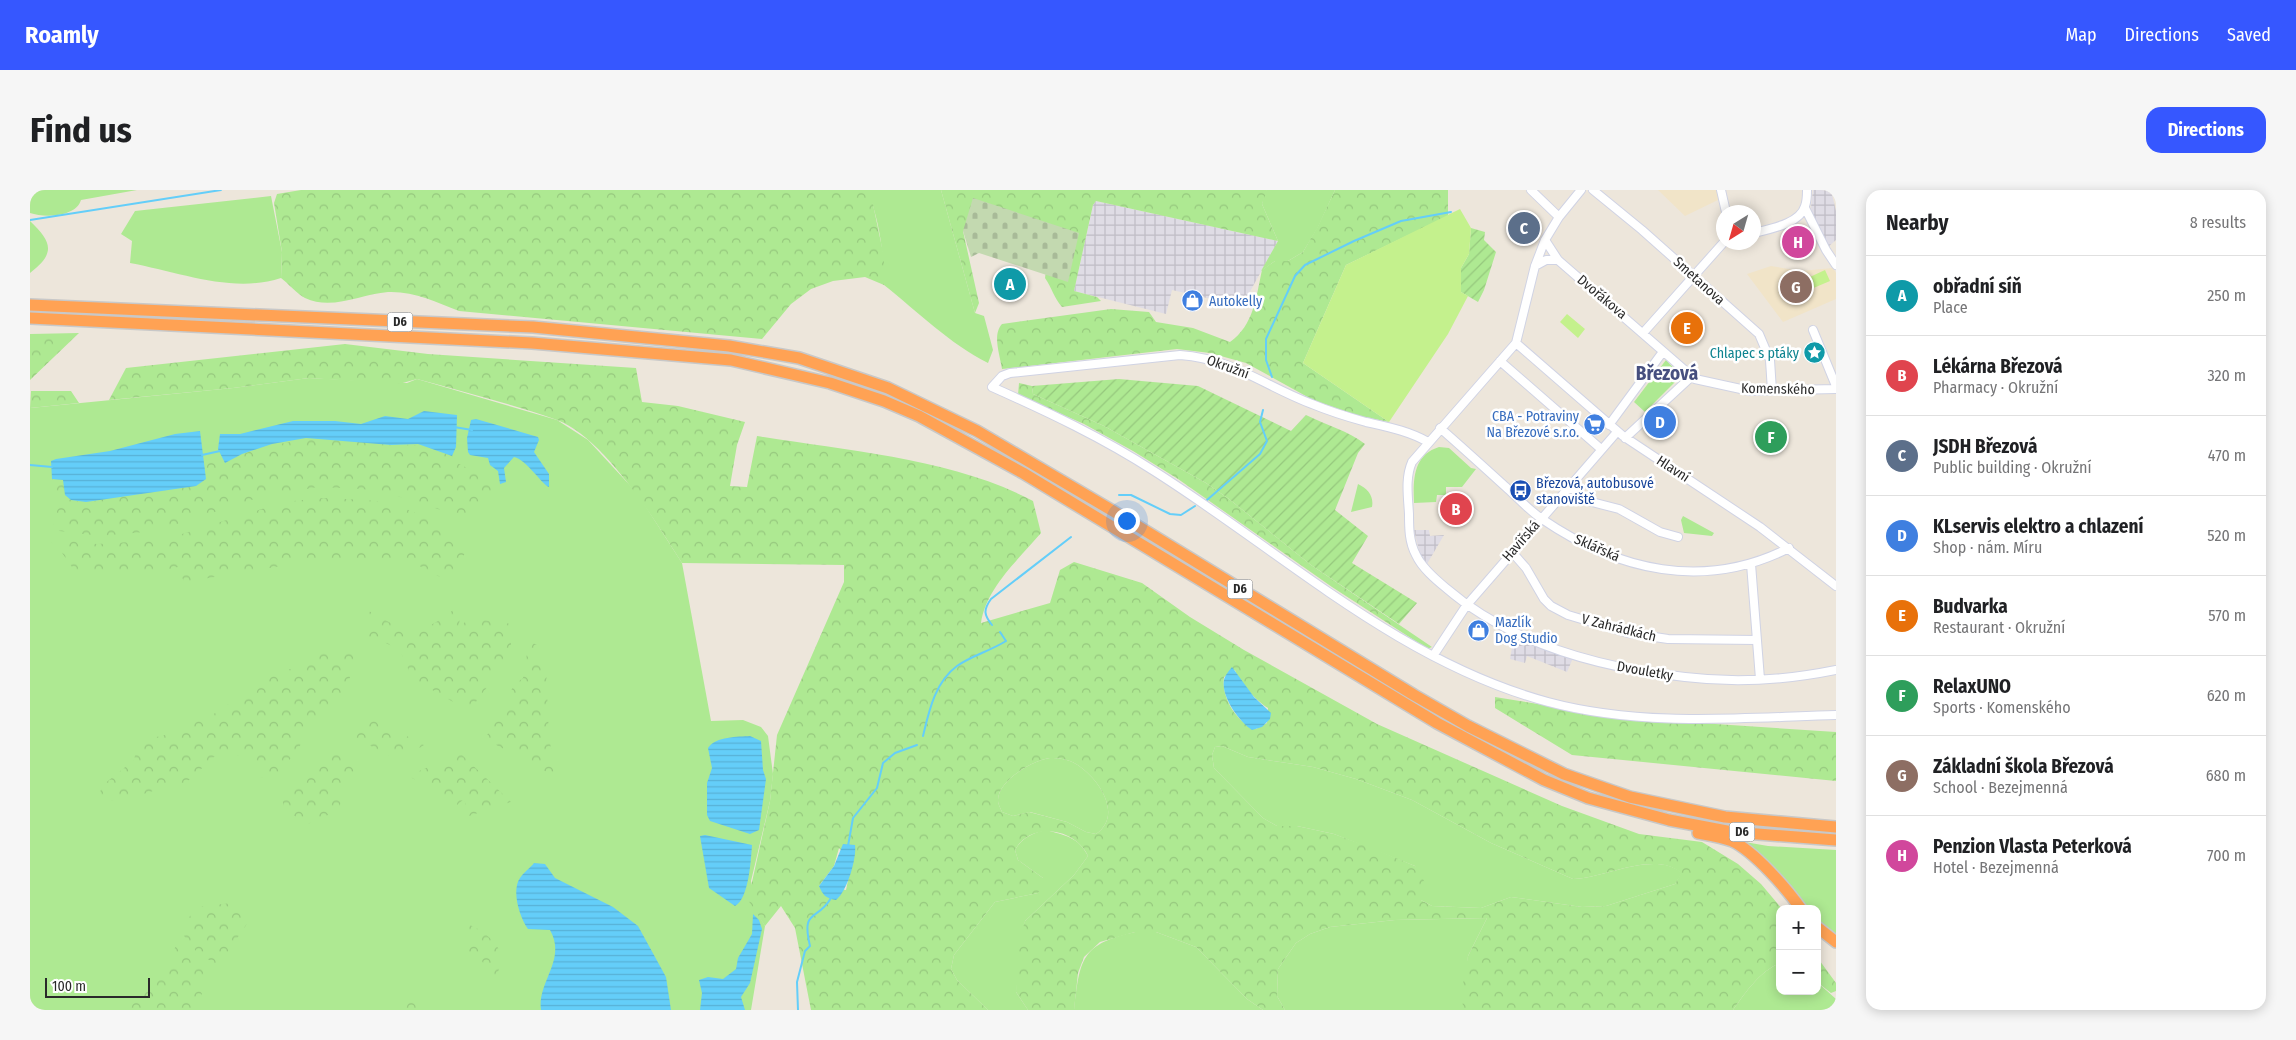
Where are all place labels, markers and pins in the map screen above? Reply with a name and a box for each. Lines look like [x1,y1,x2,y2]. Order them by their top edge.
pin: C [1508,209,1540,247]
pin: H [1782,223,1814,261]
pin: A [994,265,1026,303]
pin: G [1780,268,1812,306]
shop icon: Autokelly [1181,289,1205,313]
place label: Autokelly [1209,293,1263,310]
pin: E [1671,309,1703,347]
place icon: Chlapec s ptáky [1803,341,1827,365]
place label: Chlapec s ptáky [1710,345,1800,362]
pin: D [1644,403,1676,441]
place label: CBA - Potraviny Na Březové s.r.o. [1487,408,1580,441]
supermarket icon: CBA - Potraviny Na Březové s.r.o. [1583,412,1607,436]
pin: F [1755,418,1787,456]
place label: Březová, autobusové stanoviště [1536,475,1654,508]
bus stop icon: Březová, autobusové stanoviště [1508,479,1532,503]
pin: B [1440,490,1472,528]
place label: Mazlík Dog Studio [1495,614,1558,647]
shop icon: Mazlík Dog Studio [1467,618,1491,642]

